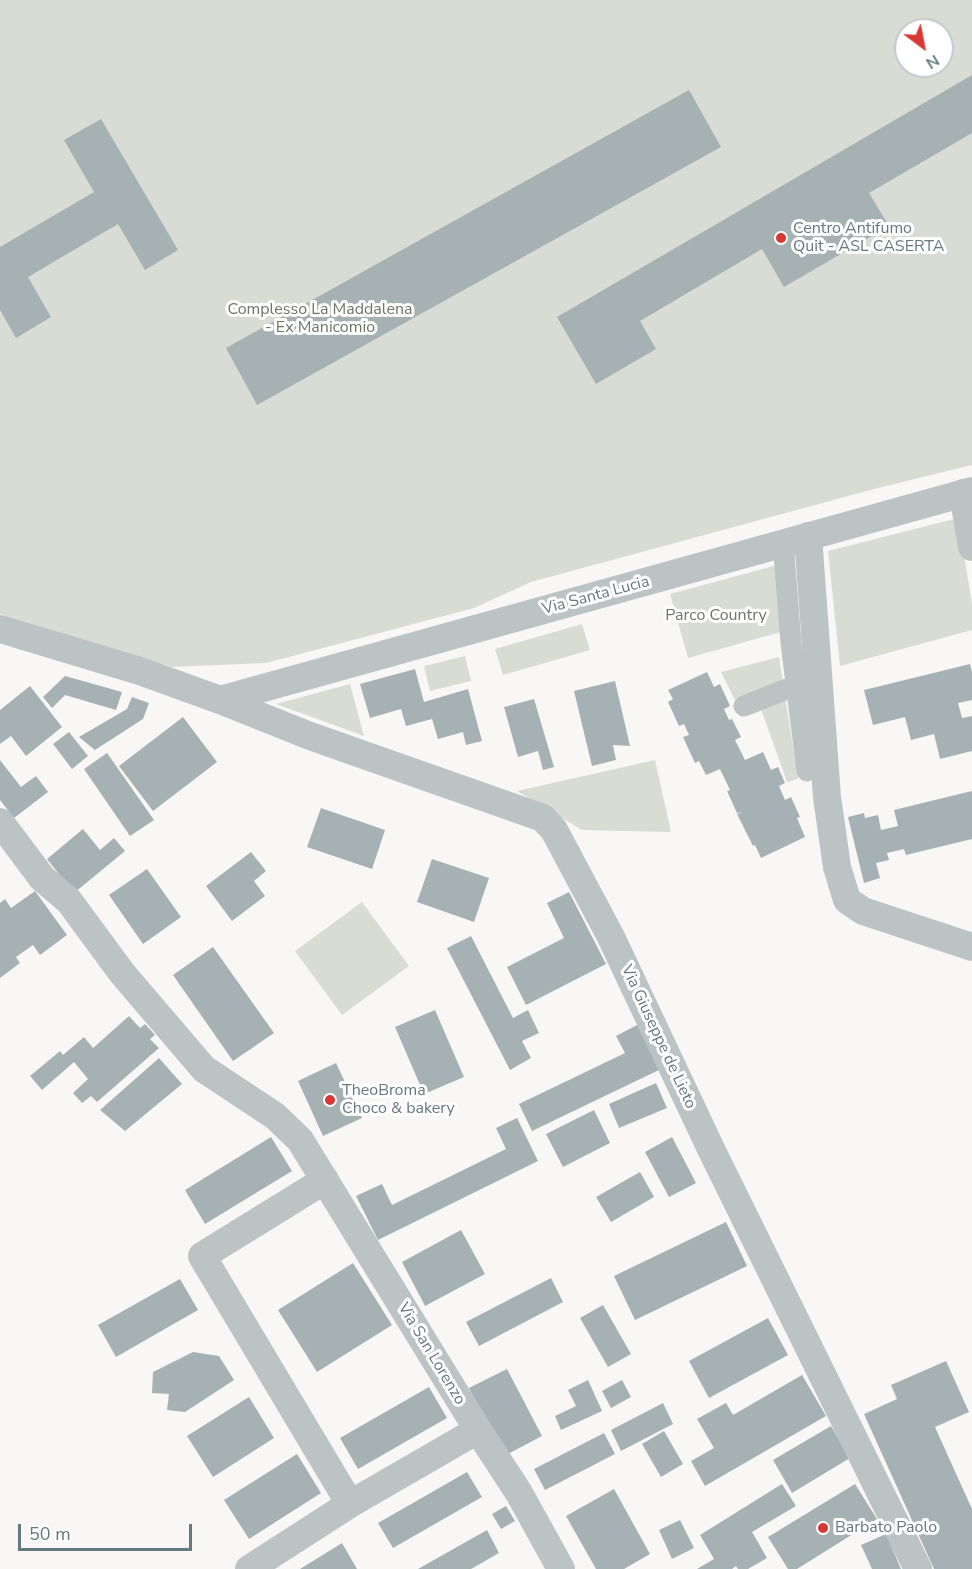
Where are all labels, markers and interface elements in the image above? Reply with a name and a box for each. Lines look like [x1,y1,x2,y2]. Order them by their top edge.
north arrow [894,18,954,78]
text: N [922,49,943,74]
place label: Centro Antifumo Quit - ASL CASERTA [793,219,944,257]
marker: Centro Antifumo Quit - ASL CASERTA [774,231,788,245]
park label: Complesso La Maddalena - Ex Manicomio [227,300,413,338]
street label: Via Santa Lucia [540,572,652,620]
park label: Parco Country [665,606,767,626]
street label: Via Giuseppe de Lieto [616,962,700,1112]
place label: TheoBroma Choco & bakery [342,1081,455,1119]
marker: TheoBroma Choco & bakery [323,1093,337,1107]
street label: Via San Lorenzo [393,1299,469,1409]
scale bar [21,1512,195,1550]
place label: Barbato Paolo [835,1518,937,1538]
marker: Barbato Paolo [816,1521,830,1535]
text: 50 m [29,1522,71,1546]

